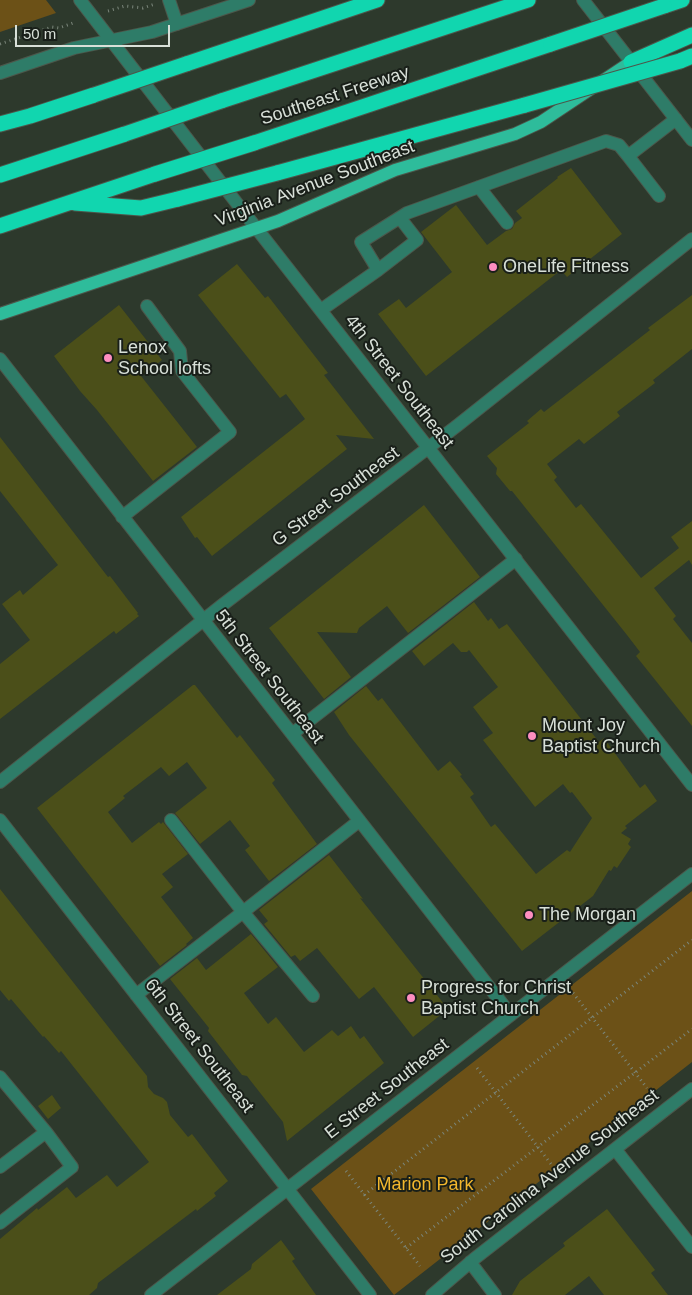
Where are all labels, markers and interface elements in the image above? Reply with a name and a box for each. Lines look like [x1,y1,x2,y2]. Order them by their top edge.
scale bar [18,15,172,47]
text: 50 m [23,25,56,42]
street label: Southeast Freeway [258,62,412,130]
street label: Virginia Avenue Southeast [212,136,418,232]
place label: OneLife Fitness [503,256,629,278]
marker: OneLife Fitness [487,261,499,273]
street label: 4th Street Southeast [340,311,458,453]
place label: Lenox School lofts [118,337,211,379]
marker: Lenox School lofts [102,352,114,364]
street label: G Street Southeast [268,442,404,552]
street label: 5th Street Southeast [210,606,328,748]
place label: Mount Joy Baptist Church [542,715,660,758]
marker: Mount Joy Baptist Church [526,730,538,742]
place label: The Morgan [539,904,636,926]
marker: The Morgan [523,909,535,921]
street label: 6th Street Southeast [140,975,258,1117]
place label: Progress for Christ Baptist Church [421,977,571,1020]
marker: Progress for Christ Baptist Church [405,992,417,1004]
street label: E Street Southeast [321,1034,453,1144]
street label: South Carolina Avenue Southeast [437,1085,663,1269]
park label: Marion Park [376,1174,474,1196]

